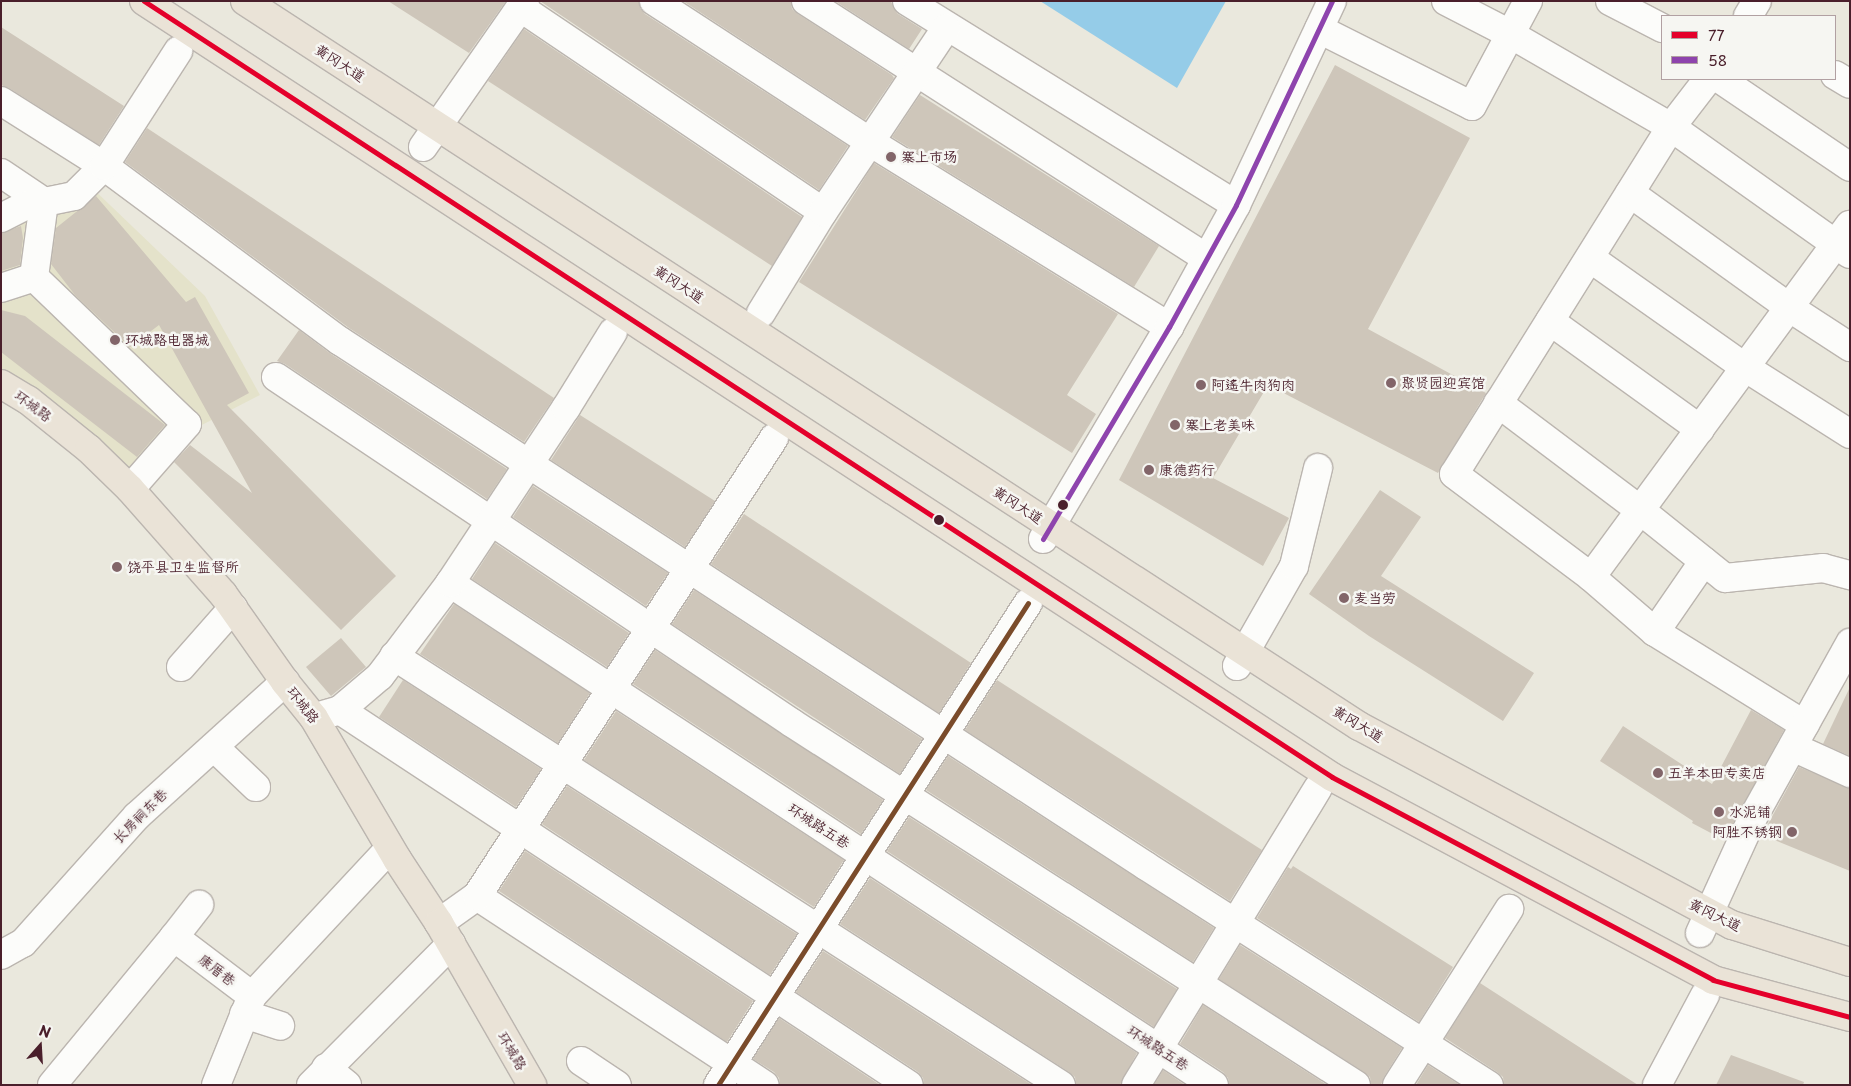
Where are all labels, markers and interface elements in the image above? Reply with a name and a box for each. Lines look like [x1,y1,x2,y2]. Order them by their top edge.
legend [1661,15,1836,80]
text: 77 [1708,23,1725,46]
street label: 黄冈大道 [312,41,368,85]
text: 58 [1708,48,1727,71]
place label: 寨上市场 [901,149,957,165]
marker: 寨上市场 [885,151,897,163]
street label: 黄冈大道 [651,262,707,306]
place label: 环城路电器城 [125,332,209,348]
marker: 环城路电器城 [109,334,121,346]
place label: 聚贤园迎宾馆 [1401,375,1485,391]
place label: 阿遥牛肉狗肉 [1211,377,1295,393]
marker: 聚贤园迎宾馆 [1385,377,1397,389]
marker: 阿遥牛肉狗肉 [1195,379,1207,391]
street label: 环城路 [11,387,55,425]
place label: 寨上老美味 [1185,417,1255,433]
marker: 寨上老美味 [1169,419,1181,431]
place label: 康德药行 [1159,462,1215,478]
marker: 康德药行 [1143,464,1155,476]
street label: 黄冈大道 [990,483,1046,527]
unlabelled marker [1058,500,1068,510]
unlabelled marker [934,515,944,525]
place label: 饶平县卫生监督所 [127,559,239,575]
marker: 饶平县卫生监督所 [111,561,123,573]
place label: 麦当劳 [1354,590,1396,606]
marker: 麦当劳 [1338,592,1350,604]
street label: 环城路 [283,683,323,727]
street label: 黄冈大道 [1330,702,1386,746]
place label: 五羊本田专卖店 [1668,765,1766,781]
marker: 五羊本田专卖店 [1652,767,1664,779]
street label: 长房祠东巷 [109,785,171,847]
street label: 环城路五巷 [785,800,853,852]
place label: 水泥铺 [1729,804,1771,820]
marker: 水泥铺 [1713,806,1725,818]
place label: 阿胜不锈钢 [1712,824,1782,840]
marker: 阿胜不锈钢 [1786,826,1798,838]
street label: 黄冈大道 [1686,895,1744,935]
street label: 康厝巷 [195,951,239,989]
text: N [36,1020,54,1043]
north arrow [15,1021,65,1071]
street label: 环城路五巷 [1124,1022,1192,1074]
street label: 环城路 [494,1029,530,1073]

